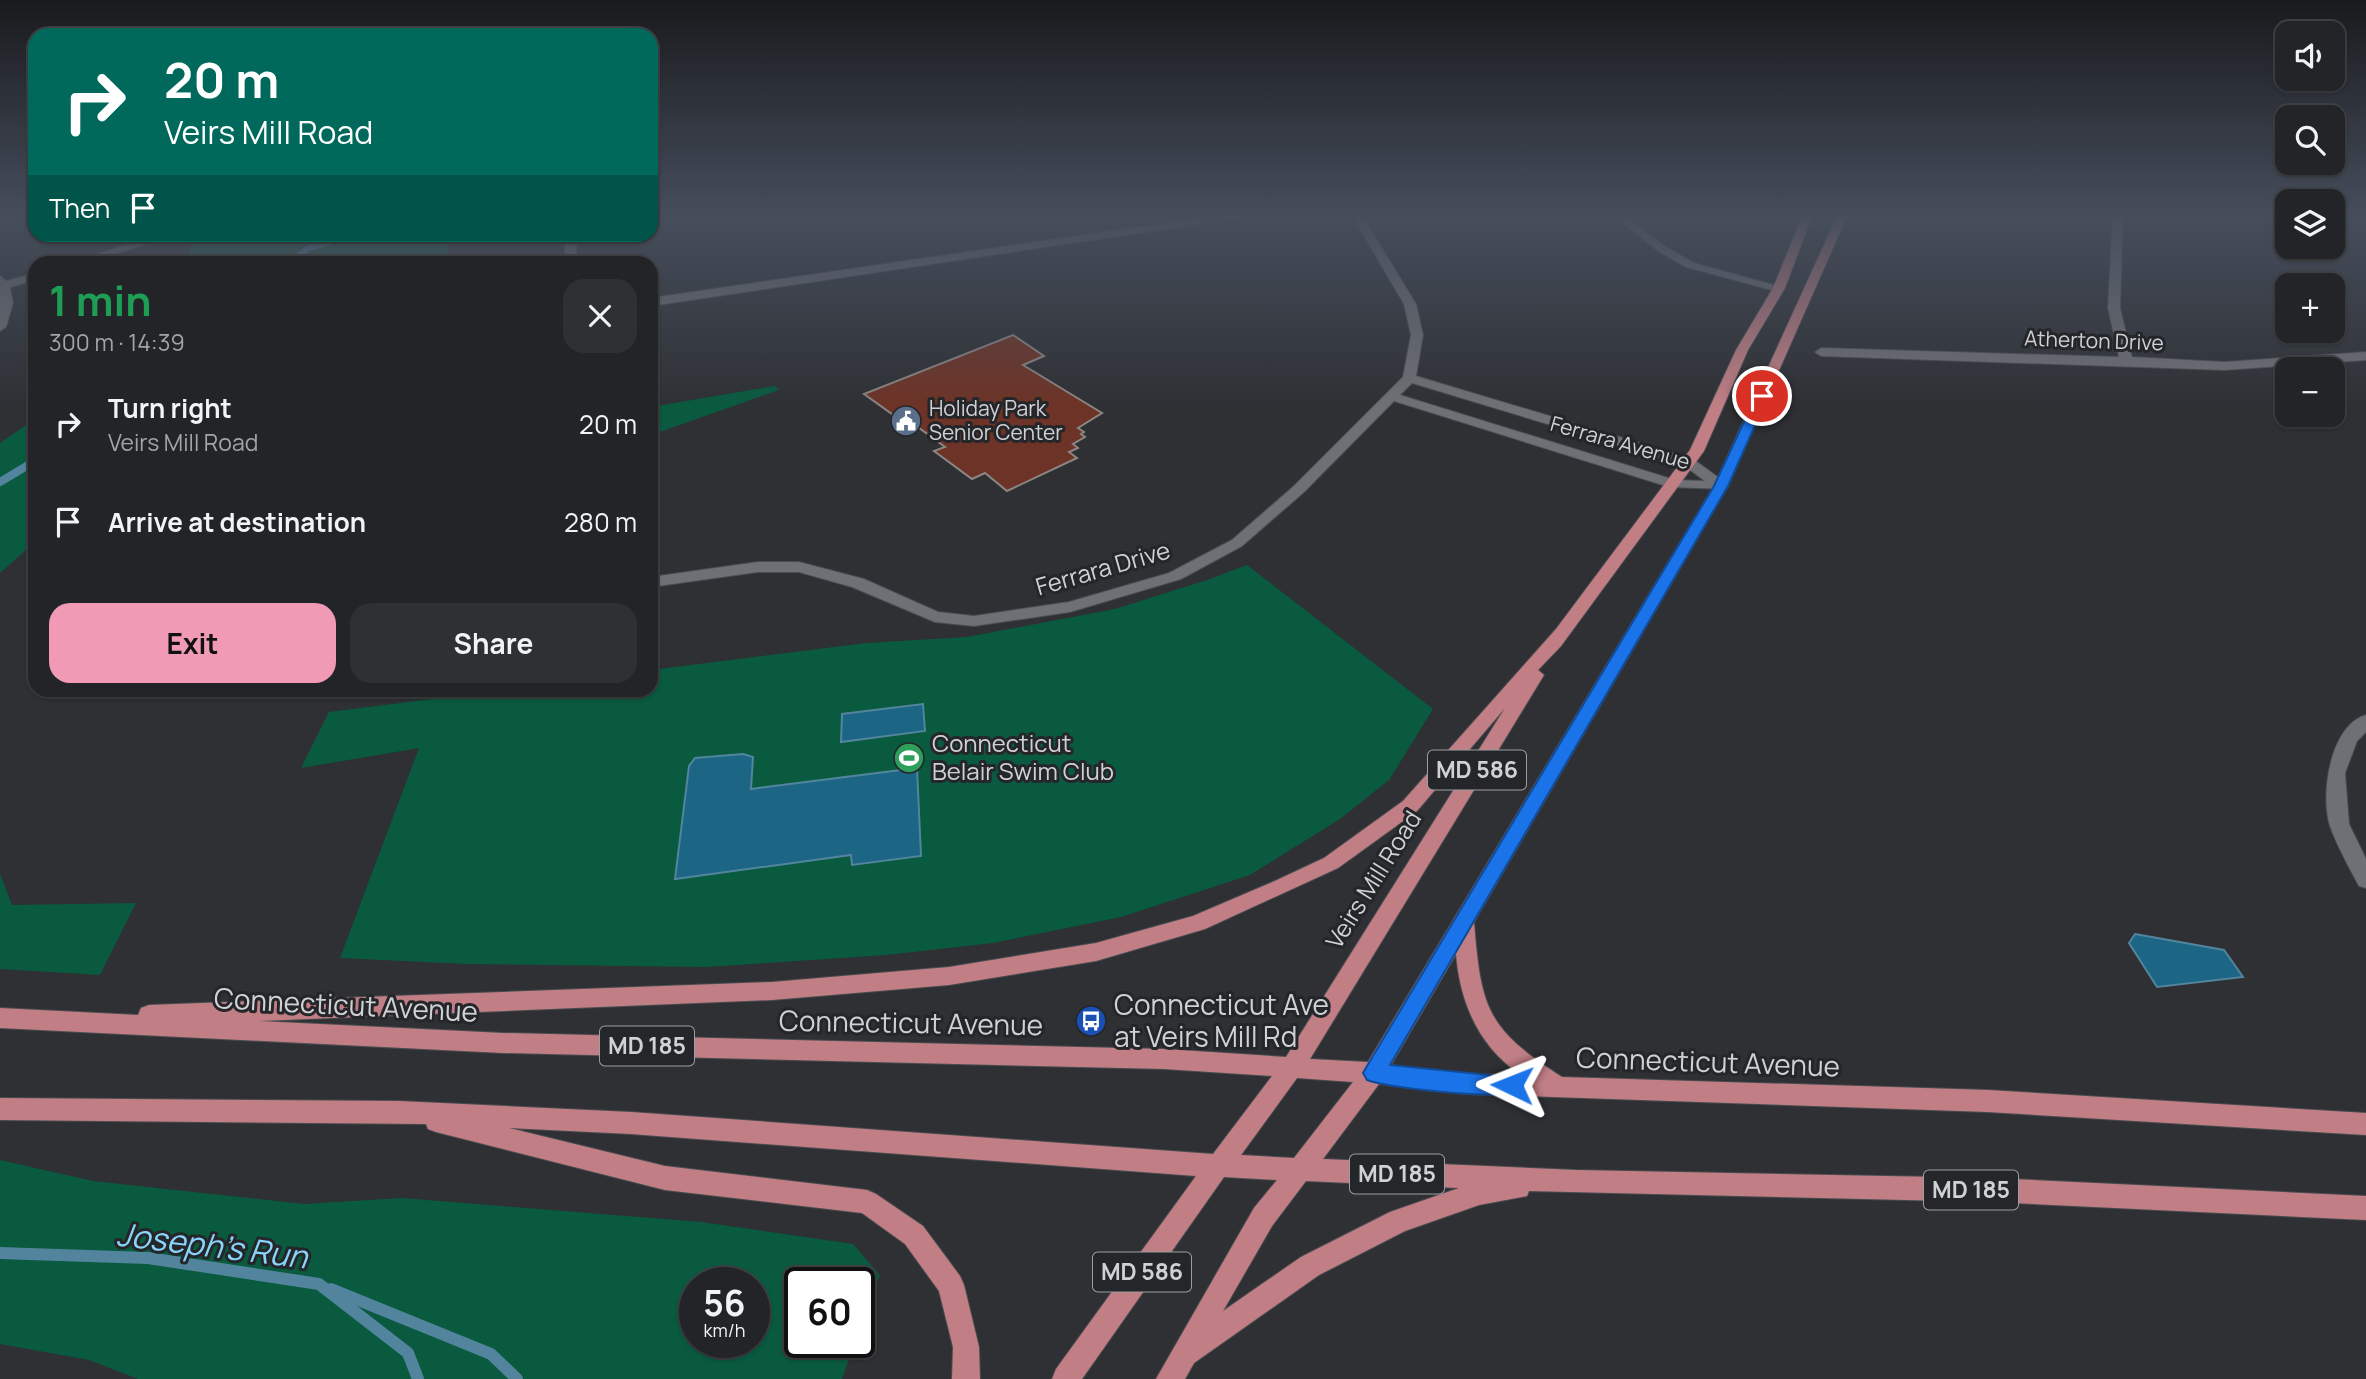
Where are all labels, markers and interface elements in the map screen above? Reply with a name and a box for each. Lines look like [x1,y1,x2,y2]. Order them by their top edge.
map controls [2275,21,2345,427]
button: sound [2275,21,2345,91]
text: 20 m [164,46,279,113]
icon: right [49,56,140,147]
button: search [2275,105,2345,175]
text: Veirs Mill Road [164,110,373,154]
icon: arrive [124,189,162,227]
button: layers [2275,189,2345,259]
text: Then [49,190,110,226]
text: 1 min [49,271,152,329]
button: + [2275,273,2345,343]
button: close [563,279,637,353]
street label: Atherton Drive [2024,324,2164,356]
text: 300 m · 14:39 [49,326,185,358]
button: − [2275,357,2345,427]
pin [1732,366,1792,426]
icon: arrive [1743,377,1781,415]
text: Turn right [108,390,232,426]
place label: Holiday Park Senior Center [929,394,1063,446]
public building icon: Holiday Park Senior Center [889,404,923,438]
icon: right [49,405,87,443]
text: 20 m [579,406,637,442]
street label: Ferrara Avenue [1547,409,1693,475]
text: Veirs Mill Road [108,426,258,458]
icon: arrive [49,503,87,541]
text: Arrive at destination [108,504,366,540]
text: 280 m [564,504,637,540]
street label: Ferrara Drive [1032,533,1174,602]
button: Exit [49,603,336,683]
button: Share [350,603,637,683]
place label: Connecticut Belair Swim Club [932,726,1114,787]
sports icon: Connecticut Belair Swim Club [892,741,926,775]
road number: MD 586 [1428,750,1526,790]
street label: Veirs Mill Road [1317,804,1428,954]
street label: Connecticut Avenue [213,978,479,1030]
place label: Connecticut Ave at Veirs Mill Rd [1114,985,1329,1055]
street label: Connecticut Avenue [779,1001,1043,1043]
bus stop icon: Connecticut Ave at Veirs Mill Rd [1074,1004,1108,1038]
road number: MD 185 [600,1026,694,1065]
street label: Connecticut Avenue [1575,1037,1841,1085]
position arrow [1475,1048,1549,1122]
road number: MD 185 [1350,1154,1444,1194]
road number: MD 185 [1924,1170,2018,1210]
water label: Joseph's Run [114,1211,311,1279]
road number: MD 586 [1093,1252,1191,1292]
speed limit sign: 60 [784,1267,875,1358]
text: 56 [703,1279,746,1327]
text: km/h [704,1318,745,1342]

